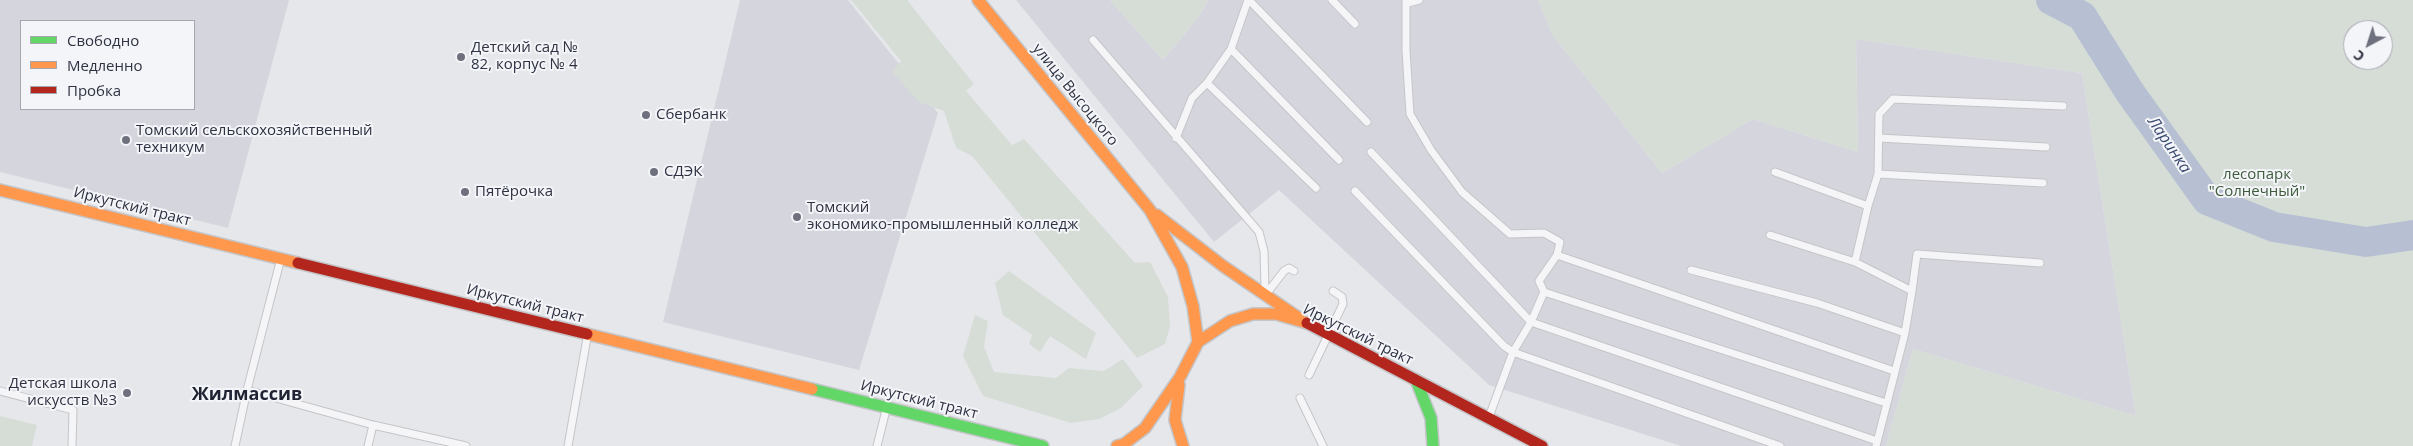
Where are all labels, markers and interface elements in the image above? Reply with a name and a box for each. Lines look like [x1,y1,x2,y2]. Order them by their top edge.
legend [20,20,195,110]
north arrow [2343,20,2393,70]
text: Свободно [67,30,139,50]
place label: Детский сад № 82, корпус № 4 [471,39,578,74]
street label: улица Высоцкого [1028,40,1122,150]
text: С [2349,46,2368,66]
marker: Детский сад № 82, корпус № 4 [455,51,467,63]
text: Медленно [67,55,143,75]
text: Пробка [67,80,121,100]
place label: Сбербанк [656,106,726,124]
marker: Сбербанк [640,109,652,121]
water label: Ларинка [2143,113,2195,177]
place label: Томский сельскохозяйственный техникум [136,122,372,157]
marker: Томский сельскохозяйственный техникум [120,134,132,146]
place label: СДЭК [664,163,702,181]
marker: СДЭК [648,166,660,178]
park label: лесопарк "Солнечный" [2209,166,2305,201]
place label: Пятёрочка [475,183,553,201]
street label: Иркутский тракт [72,184,192,230]
marker: Пятёрочка [459,186,471,198]
place label: Томский экономико-промышленный колледж [807,199,1078,234]
marker: Томский экономико-промышленный колледж [791,211,803,223]
street label: Иркутский тракт [465,281,585,327]
street label: Иркутский тракт [1300,301,1416,369]
place label: Детская школа искусств №3 [9,375,117,410]
street label: Иркутский тракт [859,377,979,423]
district label: Жилмассив [192,384,302,406]
marker: Детская школа искусств №3 [121,387,133,399]

